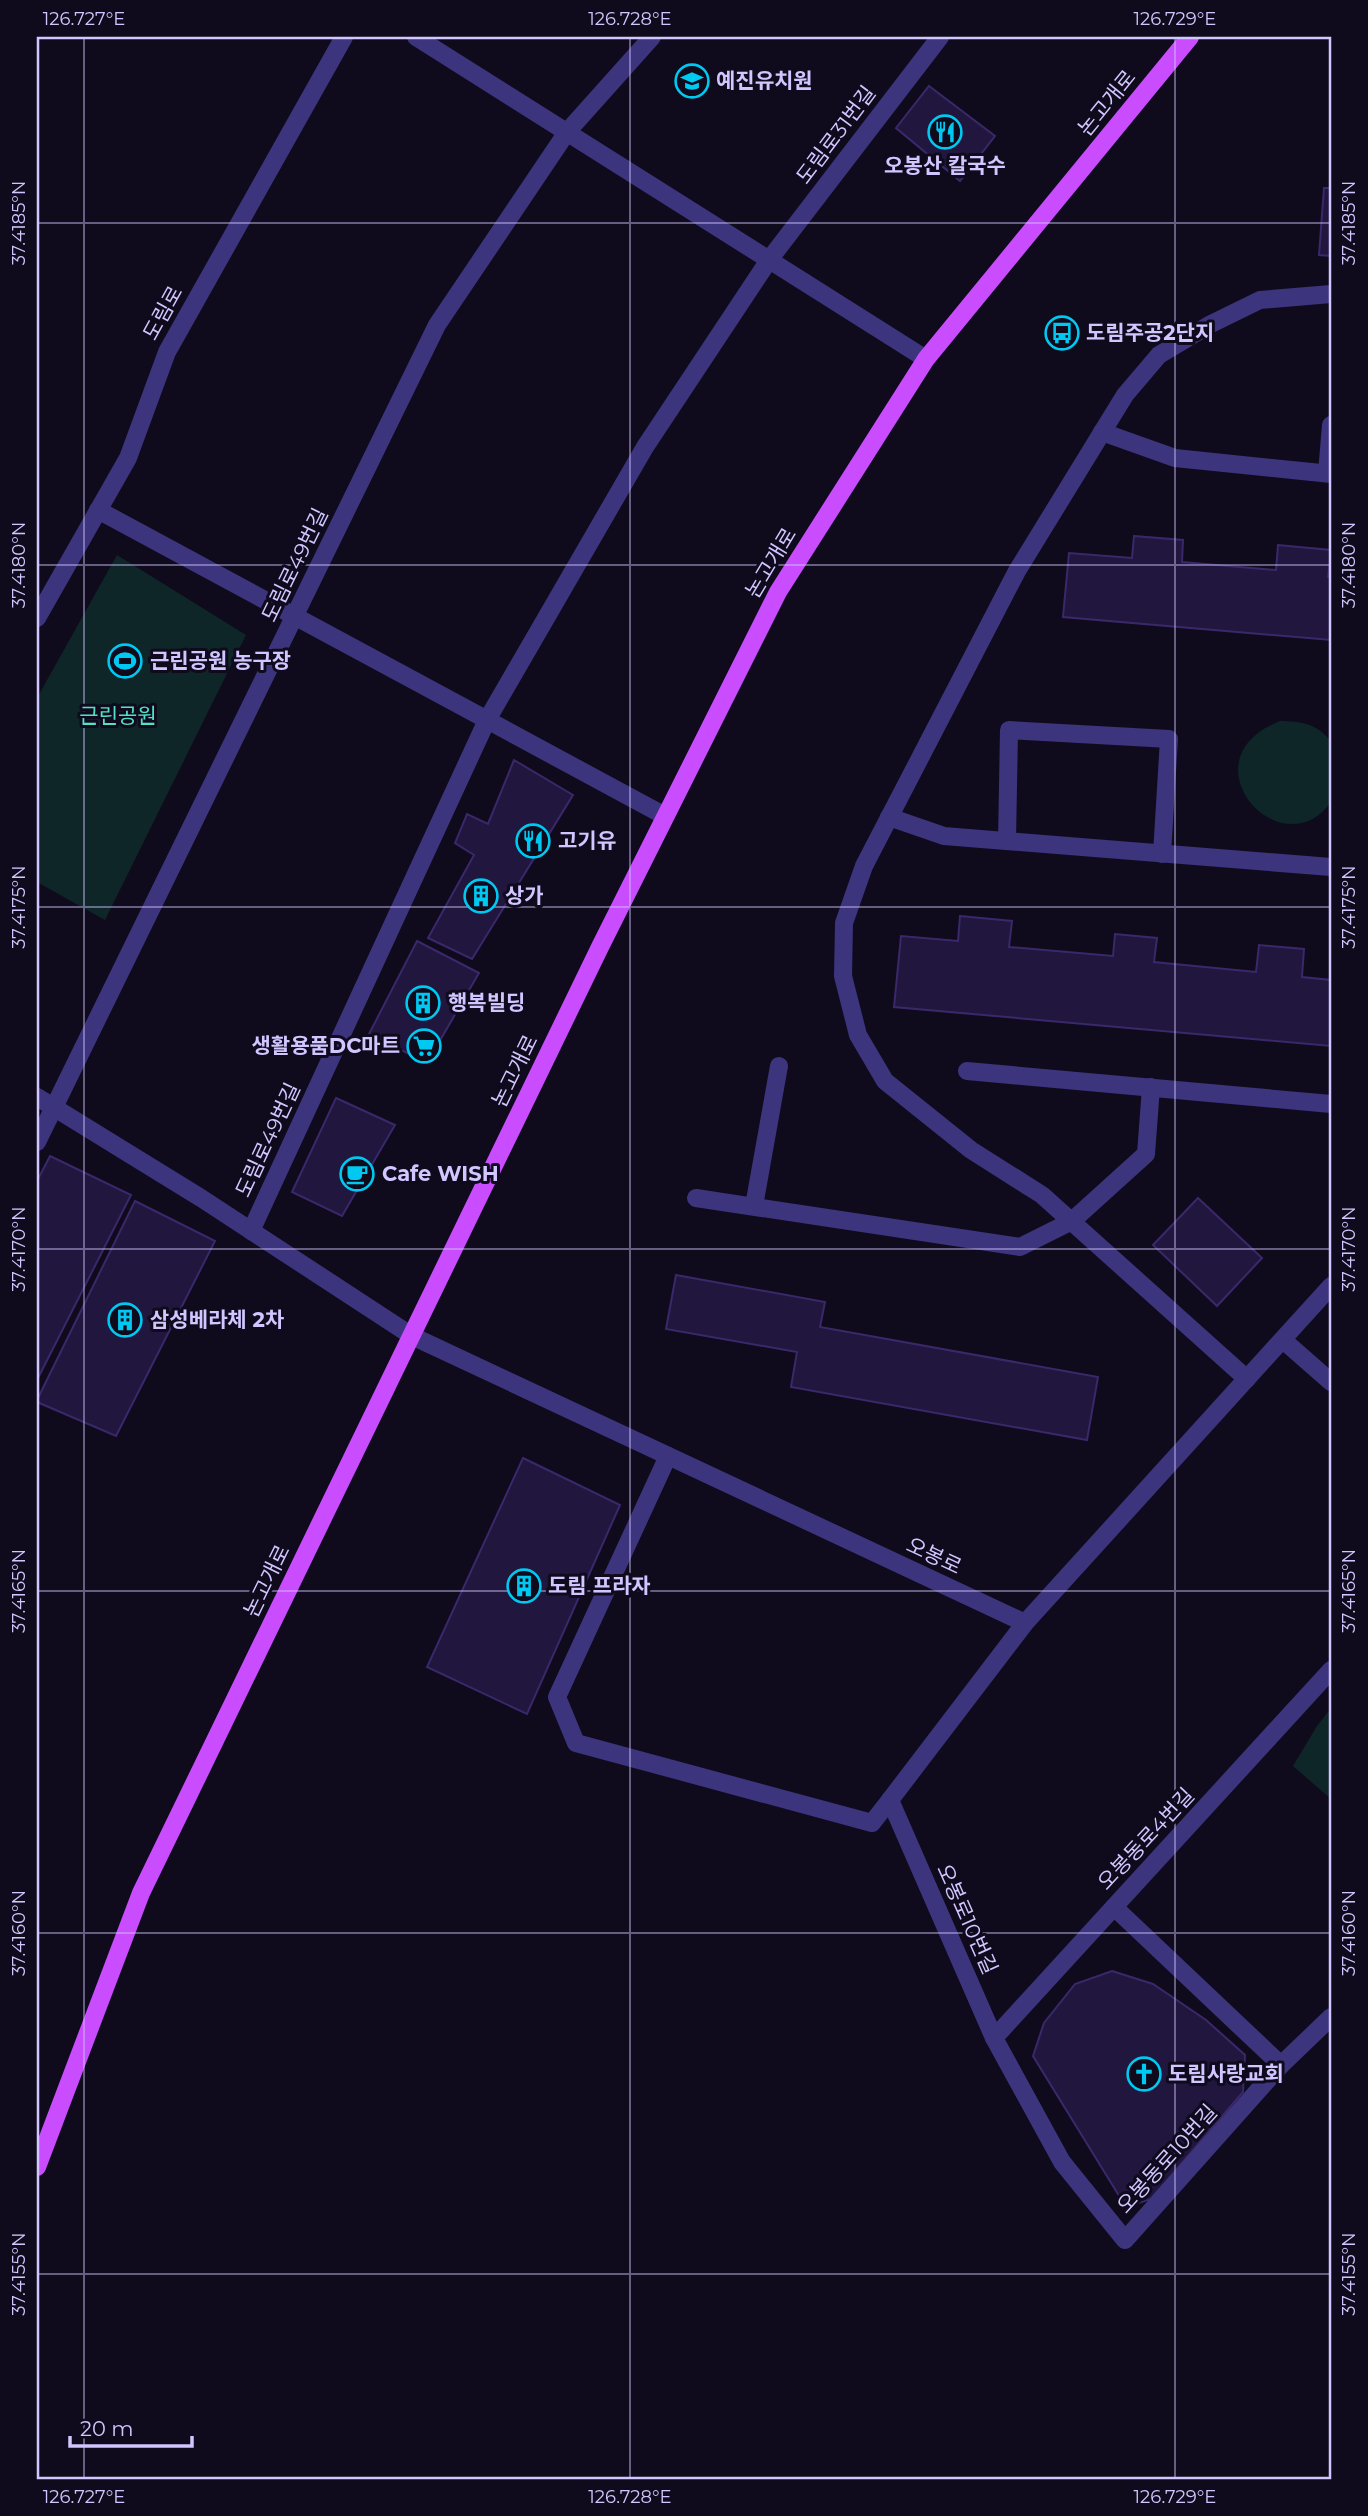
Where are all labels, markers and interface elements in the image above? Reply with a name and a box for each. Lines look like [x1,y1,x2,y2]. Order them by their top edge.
text: 126.727°E [43,8,125,30]
text: 126.728°E [588,8,672,30]
text: 126.729°E [1134,8,1216,30]
school or university icon: 예진유치원 [673,62,711,100]
street label: 논고개로 [1073,65,1141,141]
place label: 예진유치원 [716,68,813,93]
street label: 도림로31번길 [791,81,880,189]
restaurant icon: 오봉산 칼국수 [926,113,964,151]
place label: 오봉산 칼국수 [884,153,1006,178]
text: 37.4185°N [8,181,30,265]
text: 37.4185°N [1338,181,1360,265]
street label: 도림로 [138,281,188,344]
bus stop icon: 도림주공2단지 [1043,314,1081,352]
place label: 도림주공2단지 [1086,320,1214,345]
street label: 도림로49번길 [256,504,333,626]
text: 37.4180°N [8,522,30,608]
text: 37.4180°N [1338,522,1360,608]
street label: 논고개로 [740,523,801,602]
sports icon: 근린공원 농구장 [106,642,144,680]
place label: 근린공원 농구장 [150,648,291,673]
park label: 근린공원 [79,703,157,728]
restaurant icon: 고기유 [514,822,552,860]
place label: 고기유 [558,828,616,853]
text: 37.4175°N [8,865,30,949]
text: 37.4175°N [1338,865,1360,949]
building icon: 상가 [462,877,500,915]
place label: 상가 [505,883,544,908]
building icon: 행복빌딩 [404,984,442,1022]
place label: 행복빌딩 [448,990,525,1015]
supermarket icon: 생활용품DC마트 [405,1027,443,1065]
street label: 논고개로 [486,1031,543,1111]
place label: 생활용품DC마트 [252,1033,400,1058]
street label: 도림로49번길 [230,1079,305,1201]
cafe icon: Cafe WISH [338,1155,376,1193]
place label: Cafe WISH [382,1161,499,1186]
text: 37.4170°N [8,1206,30,1292]
text: 37.4170°N [1338,1206,1360,1292]
building icon: 삼성베라체 2차 [106,1301,144,1339]
place label: 삼성베라체 2차 [150,1307,284,1332]
street label: 오봉로 [903,1532,966,1579]
street label: 논고개로 [238,1541,295,1621]
text: 37.4165°N [8,1549,30,1633]
text: 37.4165°N [1338,1549,1360,1633]
building icon: 도림 프라자 [505,1567,543,1605]
place label: 도림 프라자 [548,1573,651,1598]
street label: 오봉동로4번길 [1092,1783,1199,1895]
street label: 오봉로10번길 [932,1860,1003,1978]
text: 37.4160°N [8,1890,30,1976]
text: 37.4160°N [1338,1890,1360,1976]
church icon: 도림사랑교회 [1125,2055,1163,2093]
place label: 도림사랑교회 [1168,2061,1284,2086]
street label: 오봉동로10번길 [1111,2099,1222,2218]
text: 37.4155°N [8,2232,30,2316]
text: 37.4155°N [1338,2232,1360,2316]
scale bar [70,2404,192,2448]
text: 20 m [80,2416,134,2441]
text: 126.727°E [43,2486,125,2508]
text: 126.728°E [588,2486,672,2508]
text: 126.729°E [1134,2486,1216,2508]

